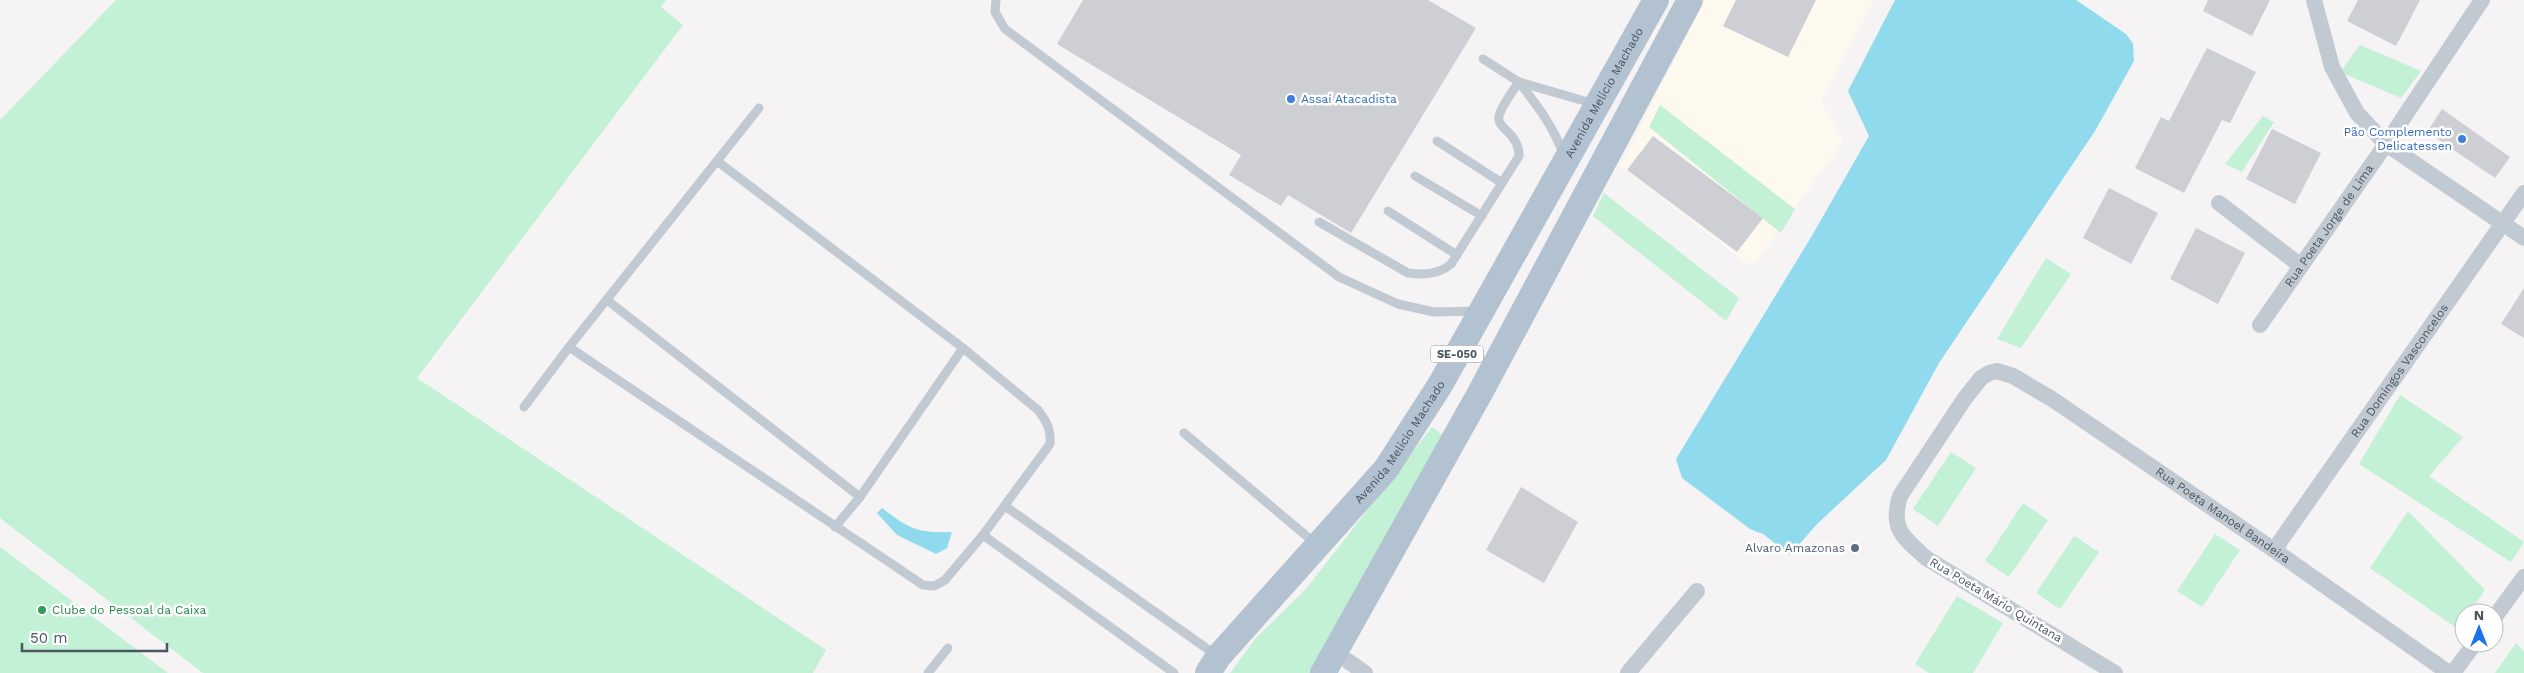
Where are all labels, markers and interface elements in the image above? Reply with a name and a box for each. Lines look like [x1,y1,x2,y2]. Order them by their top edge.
street label: Avenida Melício Machado [1562,25,1646,160]
place label: Assaí Atacadista [1301,92,1397,106]
marker: Assaí Atacadista [1285,93,1297,105]
place label: Pão Complemento Delicatessen [2344,125,2452,153]
marker: Pão Complemento Delicatessen [2456,133,2468,145]
street label: Rua Poeta Jorge de Lima [2282,162,2377,289]
street label: Rua Domingos Vasconcelos [2348,301,2451,440]
road number: SE-050 [1431,346,1483,362]
street label: Avenida Melício Machado [1352,378,1448,506]
street label: Rua Poeta Manoel Bandeira [2153,464,2293,566]
place label: Alvaro Amazonas [1745,541,1845,555]
marker: Alvaro Amazonas [1849,542,1861,554]
street label: Rua Poeta Mário Quintana [1927,555,2065,645]
place label: Clube do Pessoal da Caixa [52,603,206,617]
north arrow [2454,603,2504,653]
marker: Clube do Pessoal da Caixa [36,604,48,616]
text: N [2474,607,2484,623]
scale bar [22,620,168,652]
text: 50 m [30,629,67,647]

